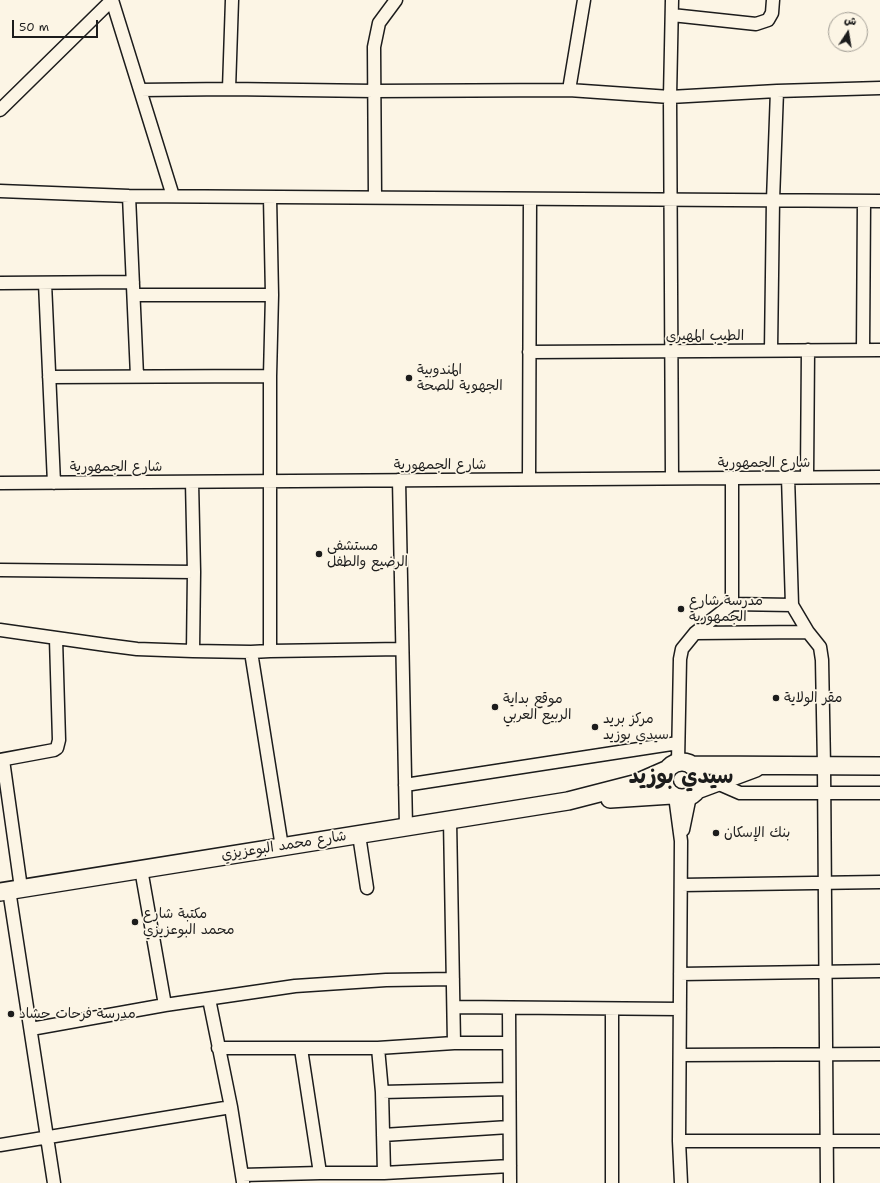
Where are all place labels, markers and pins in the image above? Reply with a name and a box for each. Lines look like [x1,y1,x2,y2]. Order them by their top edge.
place label: المندوبية الجهوية للصحة [417,362,503,394]
marker: المندوبية الجهوية للصحة [404,373,414,383]
place label: مستشفى الرضيع والطفل [327,538,408,570]
marker: مستشفى الرضيع والطفل [314,549,324,559]
place label: مدرسة شارع الجمهورية [689,593,763,626]
marker: مدرسة شارع الجمهورية [676,604,686,614]
place label: مقر الولاية [784,690,842,706]
place label: موقع بداية الربيع العربي [503,691,571,724]
marker: مقر الولاية [771,693,781,703]
marker: موقع بداية الربيع العربي [490,702,500,712]
place label: مركز بريد سيدي بوزيد [603,711,669,744]
marker: مركز بريد سيدي بوزيد [590,722,600,732]
place label: بنك الإسكان [724,825,790,841]
marker: بنك الإسكان [711,828,721,838]
place label: مكتبة شارع محمد البوعزيزي [143,906,234,938]
marker: مكتبة شارع محمد البوعزيزي [130,917,140,927]
place label: مدرسة فرحات حشاد [19,1006,136,1022]
marker: مدرسة فرحات حشاد [6,1009,16,1019]

